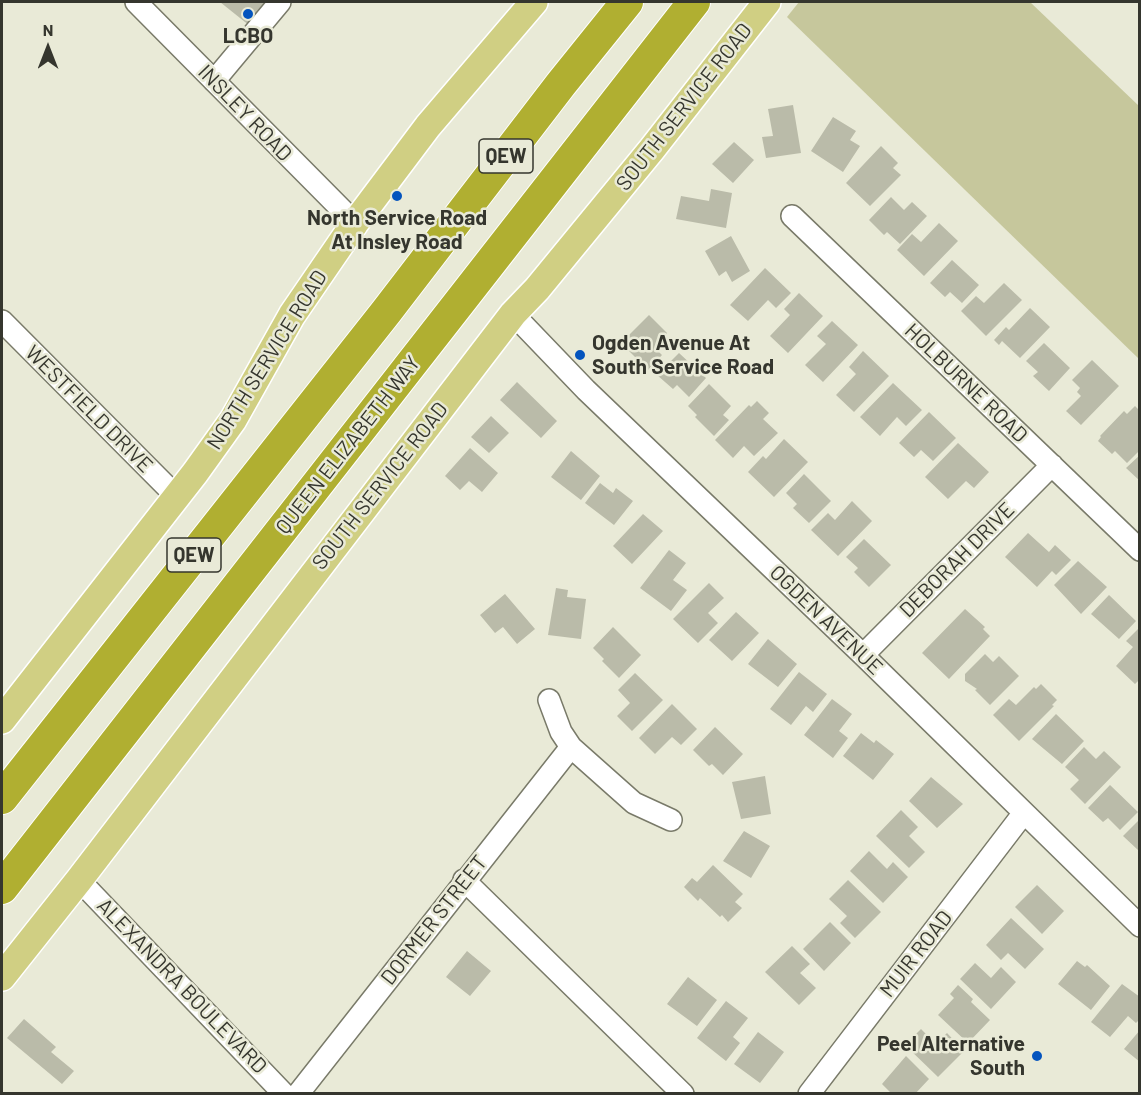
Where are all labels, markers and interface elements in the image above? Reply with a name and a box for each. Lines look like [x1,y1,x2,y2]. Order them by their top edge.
marker: LCBO [241,7,255,21]
north arrow [18,18,78,78]
street label: SOUTH SERVICE ROAD [611,18,757,196]
text: N [43,20,53,39]
place label: LCBO [223,23,273,49]
street label: INSLEY ROAD [193,60,297,166]
road number: QEW [479,139,533,173]
marker: North Service Road At Insley Road [390,189,404,203]
place label: North Service Road At Insley Road [307,205,487,255]
street label: NORTH SERVICE ROAD [202,266,332,454]
street label: HOLBURNE ROAD [899,318,1033,448]
place label: Ogden Avenue At South Service Road [592,330,774,380]
street label: WESTFIELD DRIVE [20,340,158,478]
marker: Ogden Avenue At South Service Road [573,348,587,362]
street label: QUEEN ELIZABETH WAY [271,351,425,539]
street label: SOUTH SERVICE ROAD [307,397,453,575]
street label: DEBORAH DRIVE [894,497,1020,623]
road number: QEW [167,538,221,572]
street label: OGDEN AVENUE [764,560,888,680]
street label: DORMER STREET [376,850,492,990]
street label: ALEXANDRA BOULEVARD [92,893,272,1079]
street label: MUIR ROAD [874,906,958,1002]
place label: Peel Alternative South [877,1031,1025,1081]
marker: Peel Alternative South [1030,1049,1044,1063]

